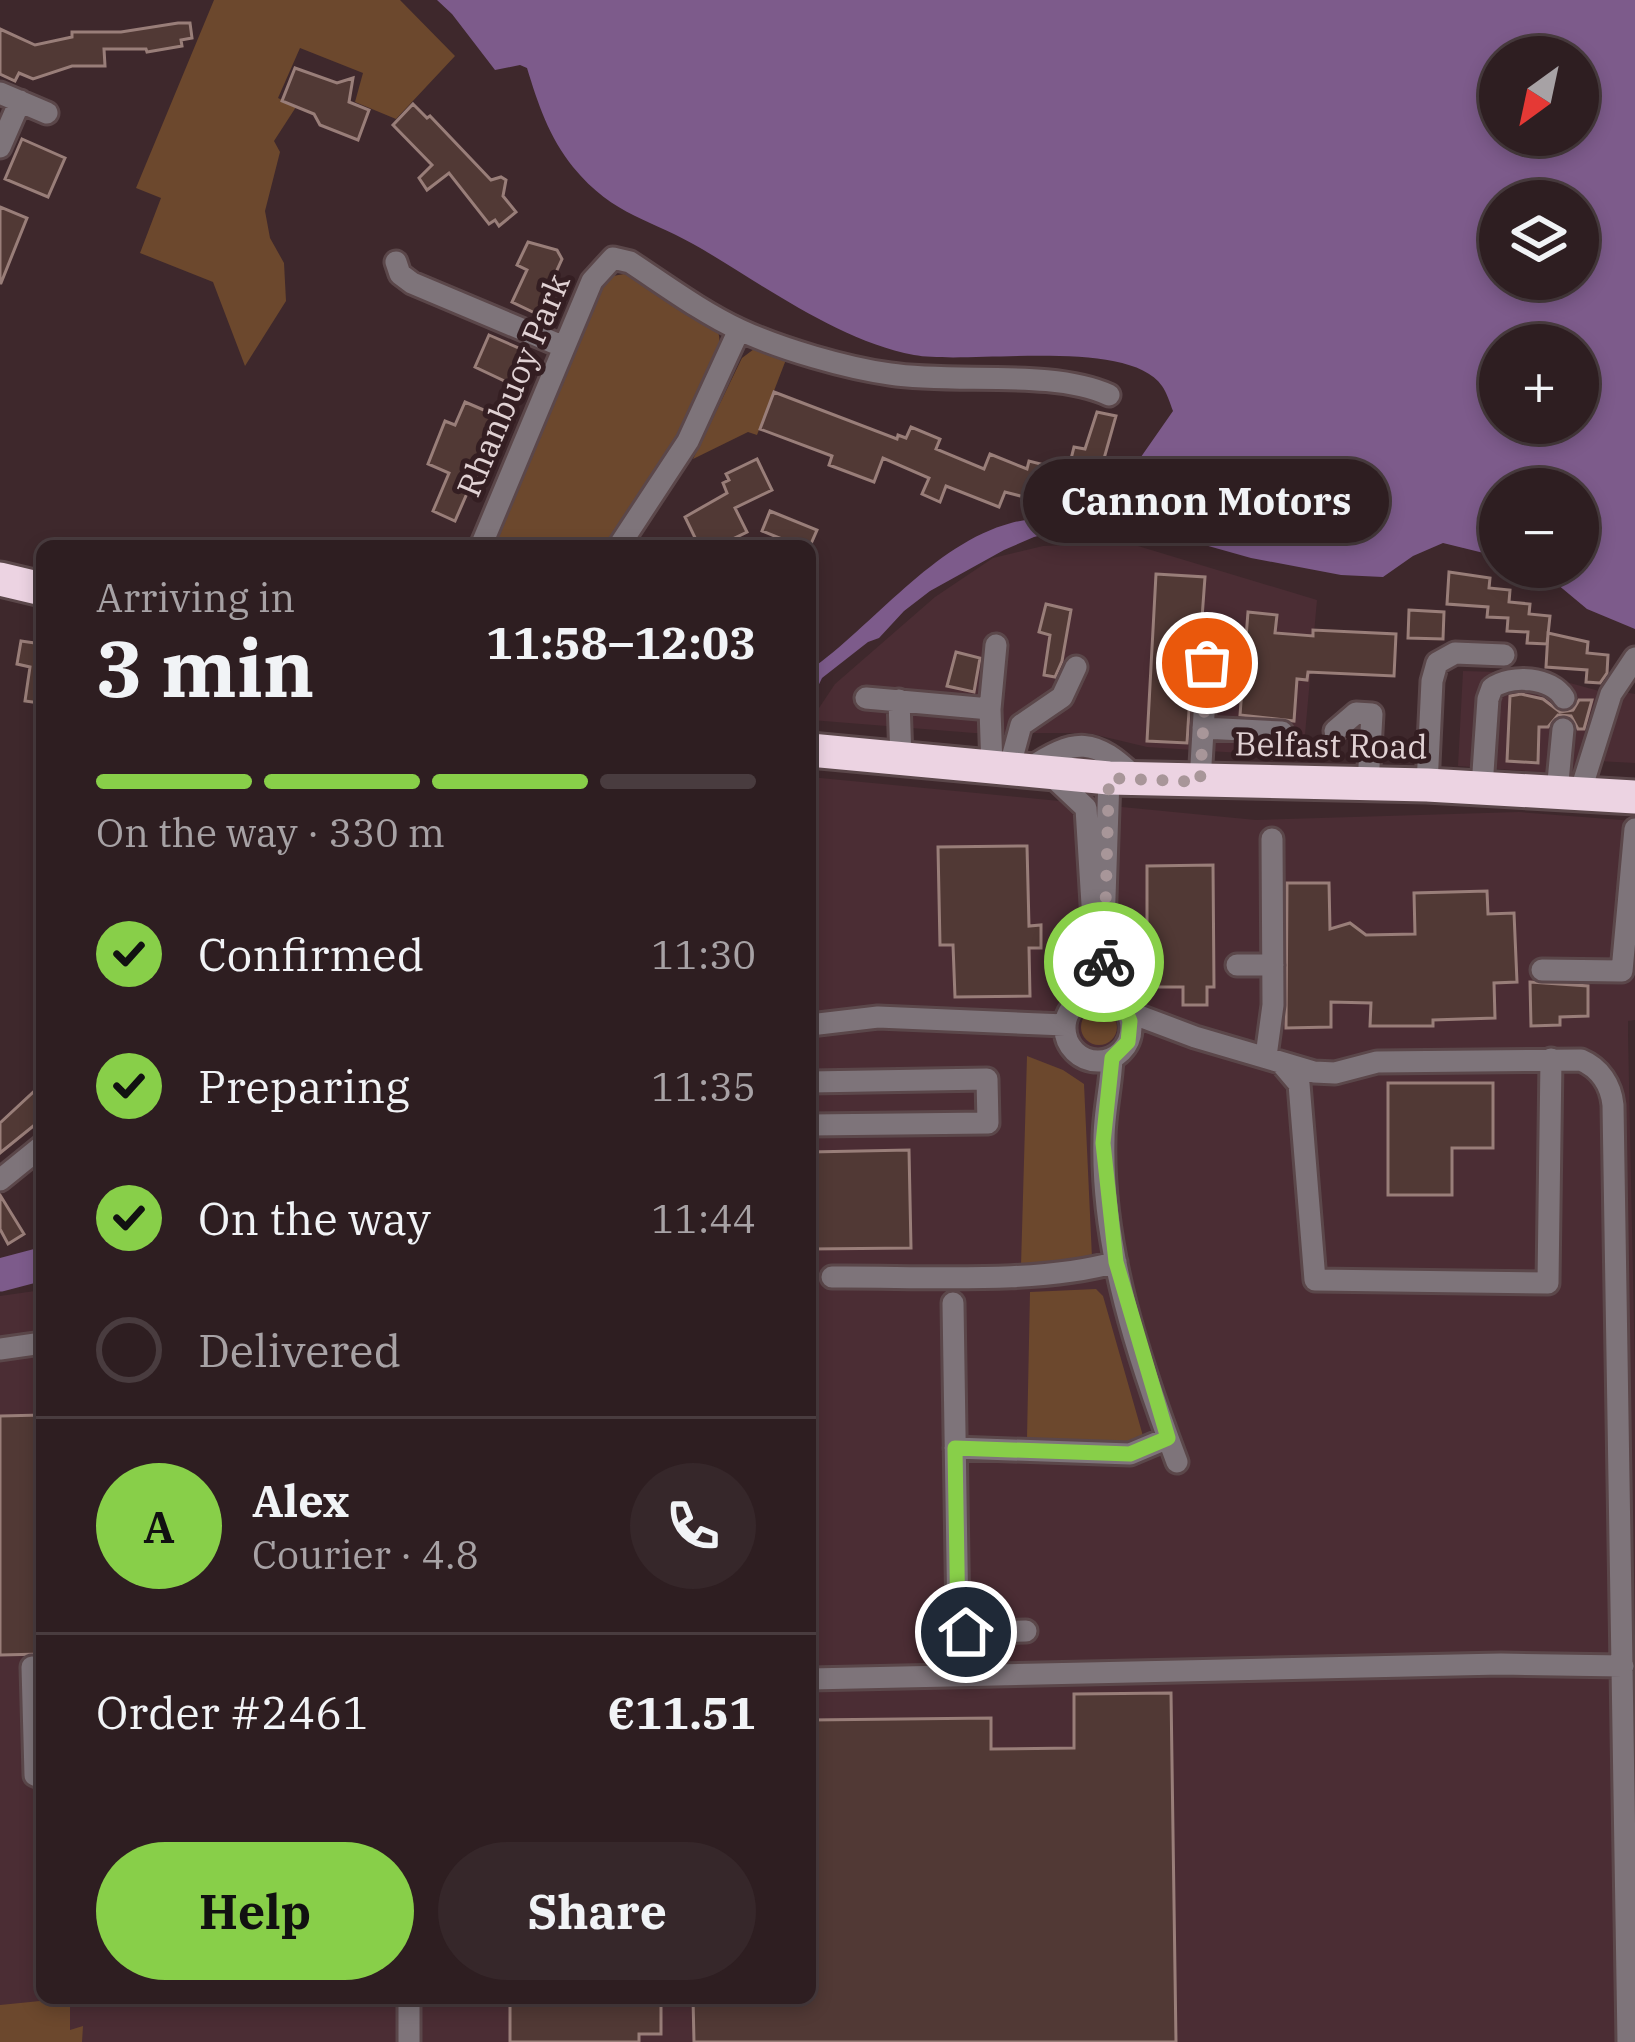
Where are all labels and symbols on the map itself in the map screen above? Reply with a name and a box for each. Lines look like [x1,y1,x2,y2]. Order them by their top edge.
north arrow [1479,36,1599,156]
street label: Rhanbuoy Park [446,267,579,503]
callout: Cannon Motors [1024,459,1390,543]
pin [1156,612,1258,714]
street label: Belfast Road [1234,721,1428,768]
courier [1044,902,1164,1022]
pin [915,1581,1017,1683]

